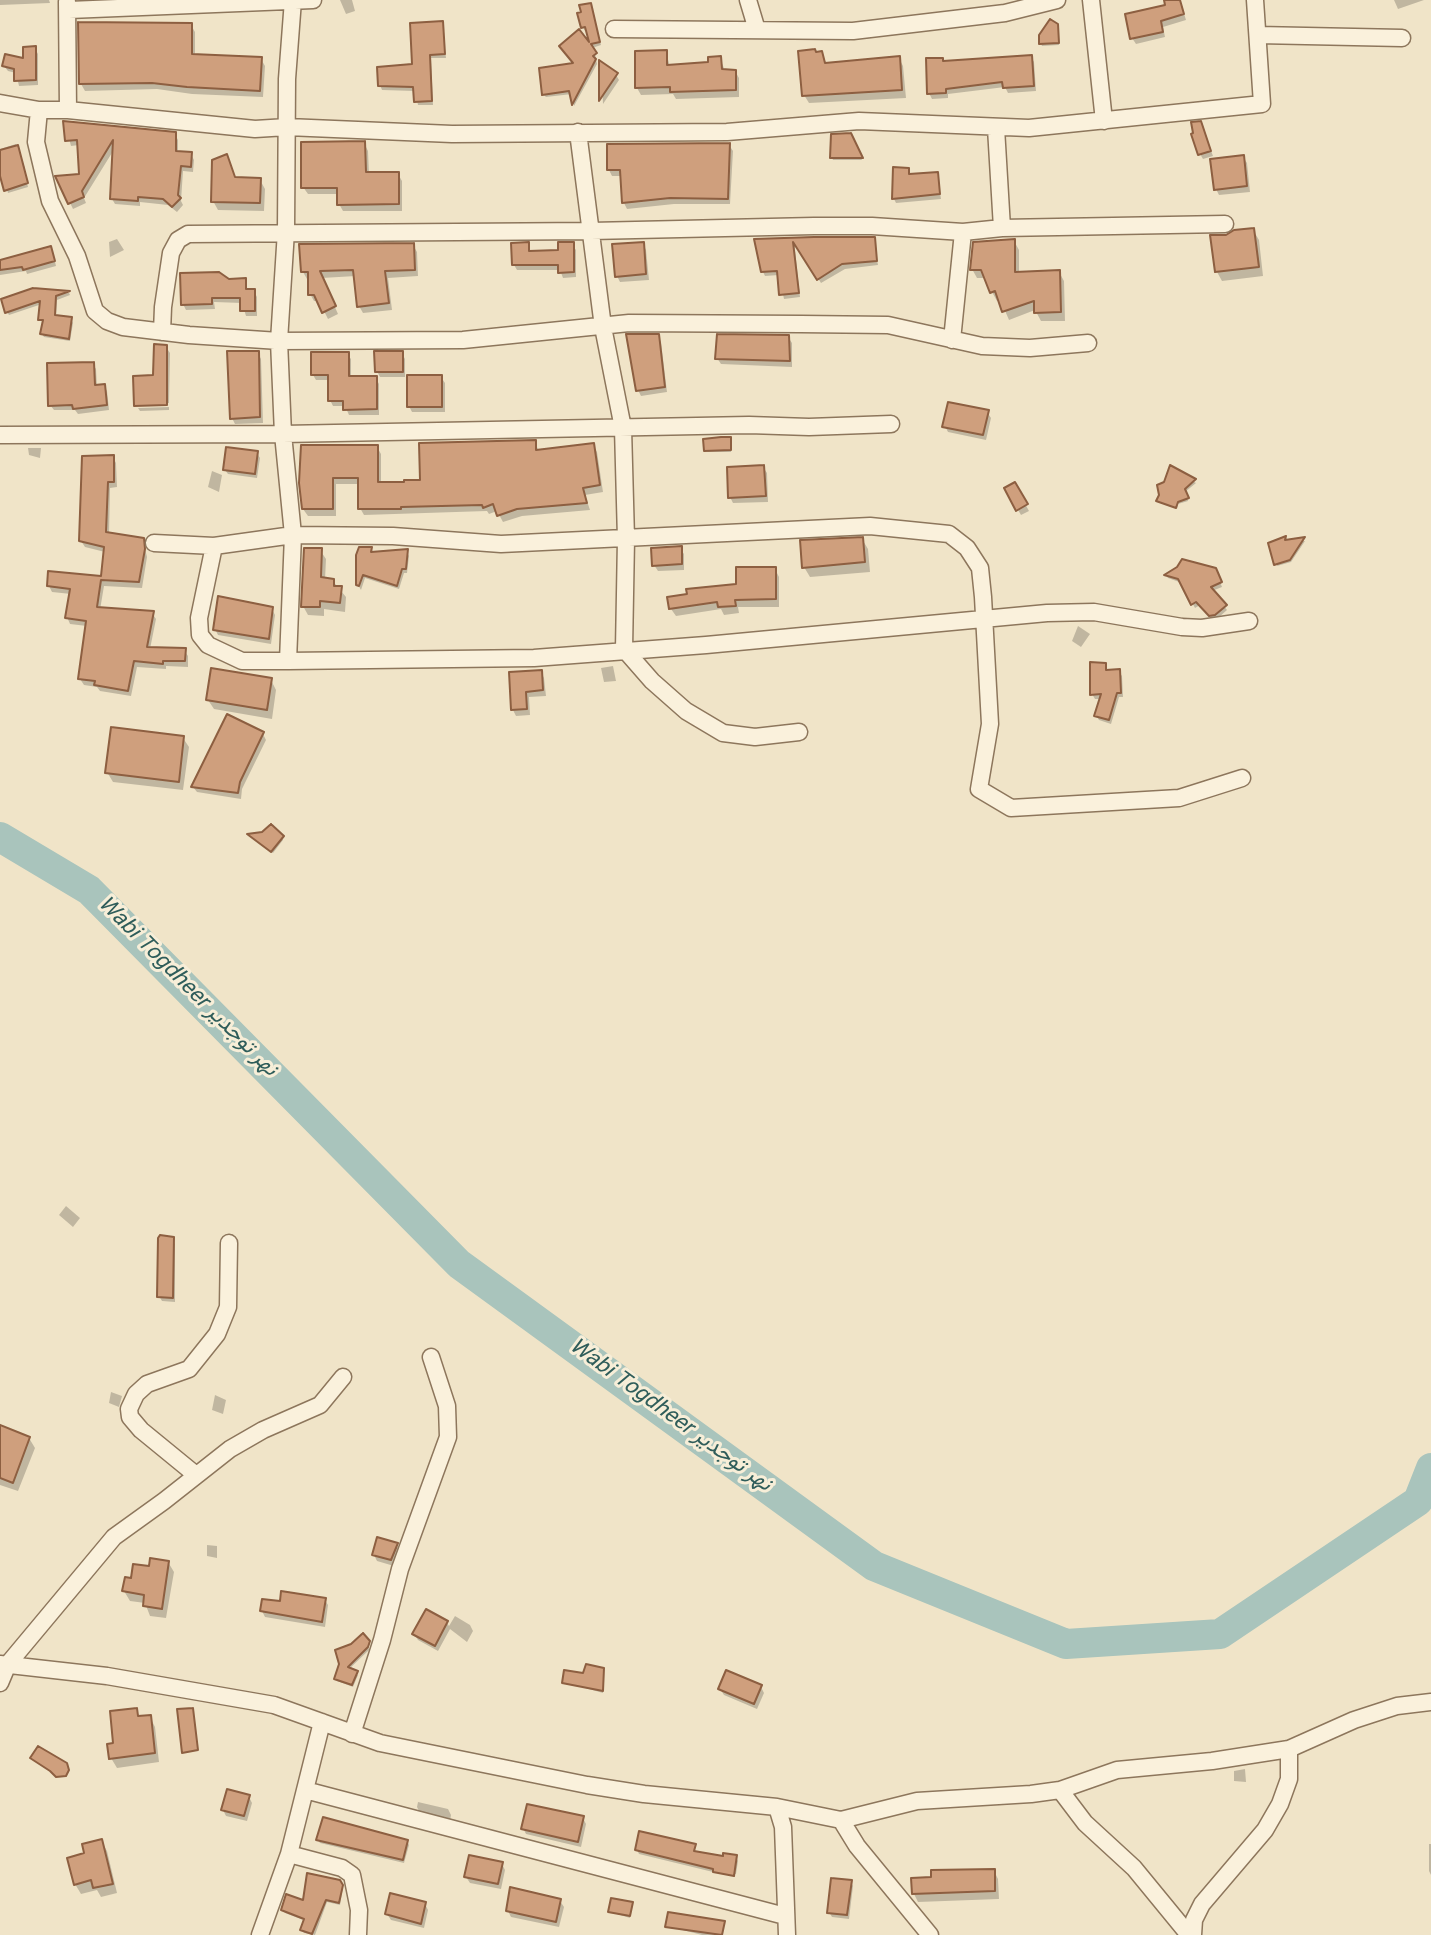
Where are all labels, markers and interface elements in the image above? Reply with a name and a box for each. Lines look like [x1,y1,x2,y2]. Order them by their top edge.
water label: Wabi Togdheer نهر توجدير [91,893,281,1083]
water label: Wabi Togdheer نهر توجدير [563,1335,775,1499]

